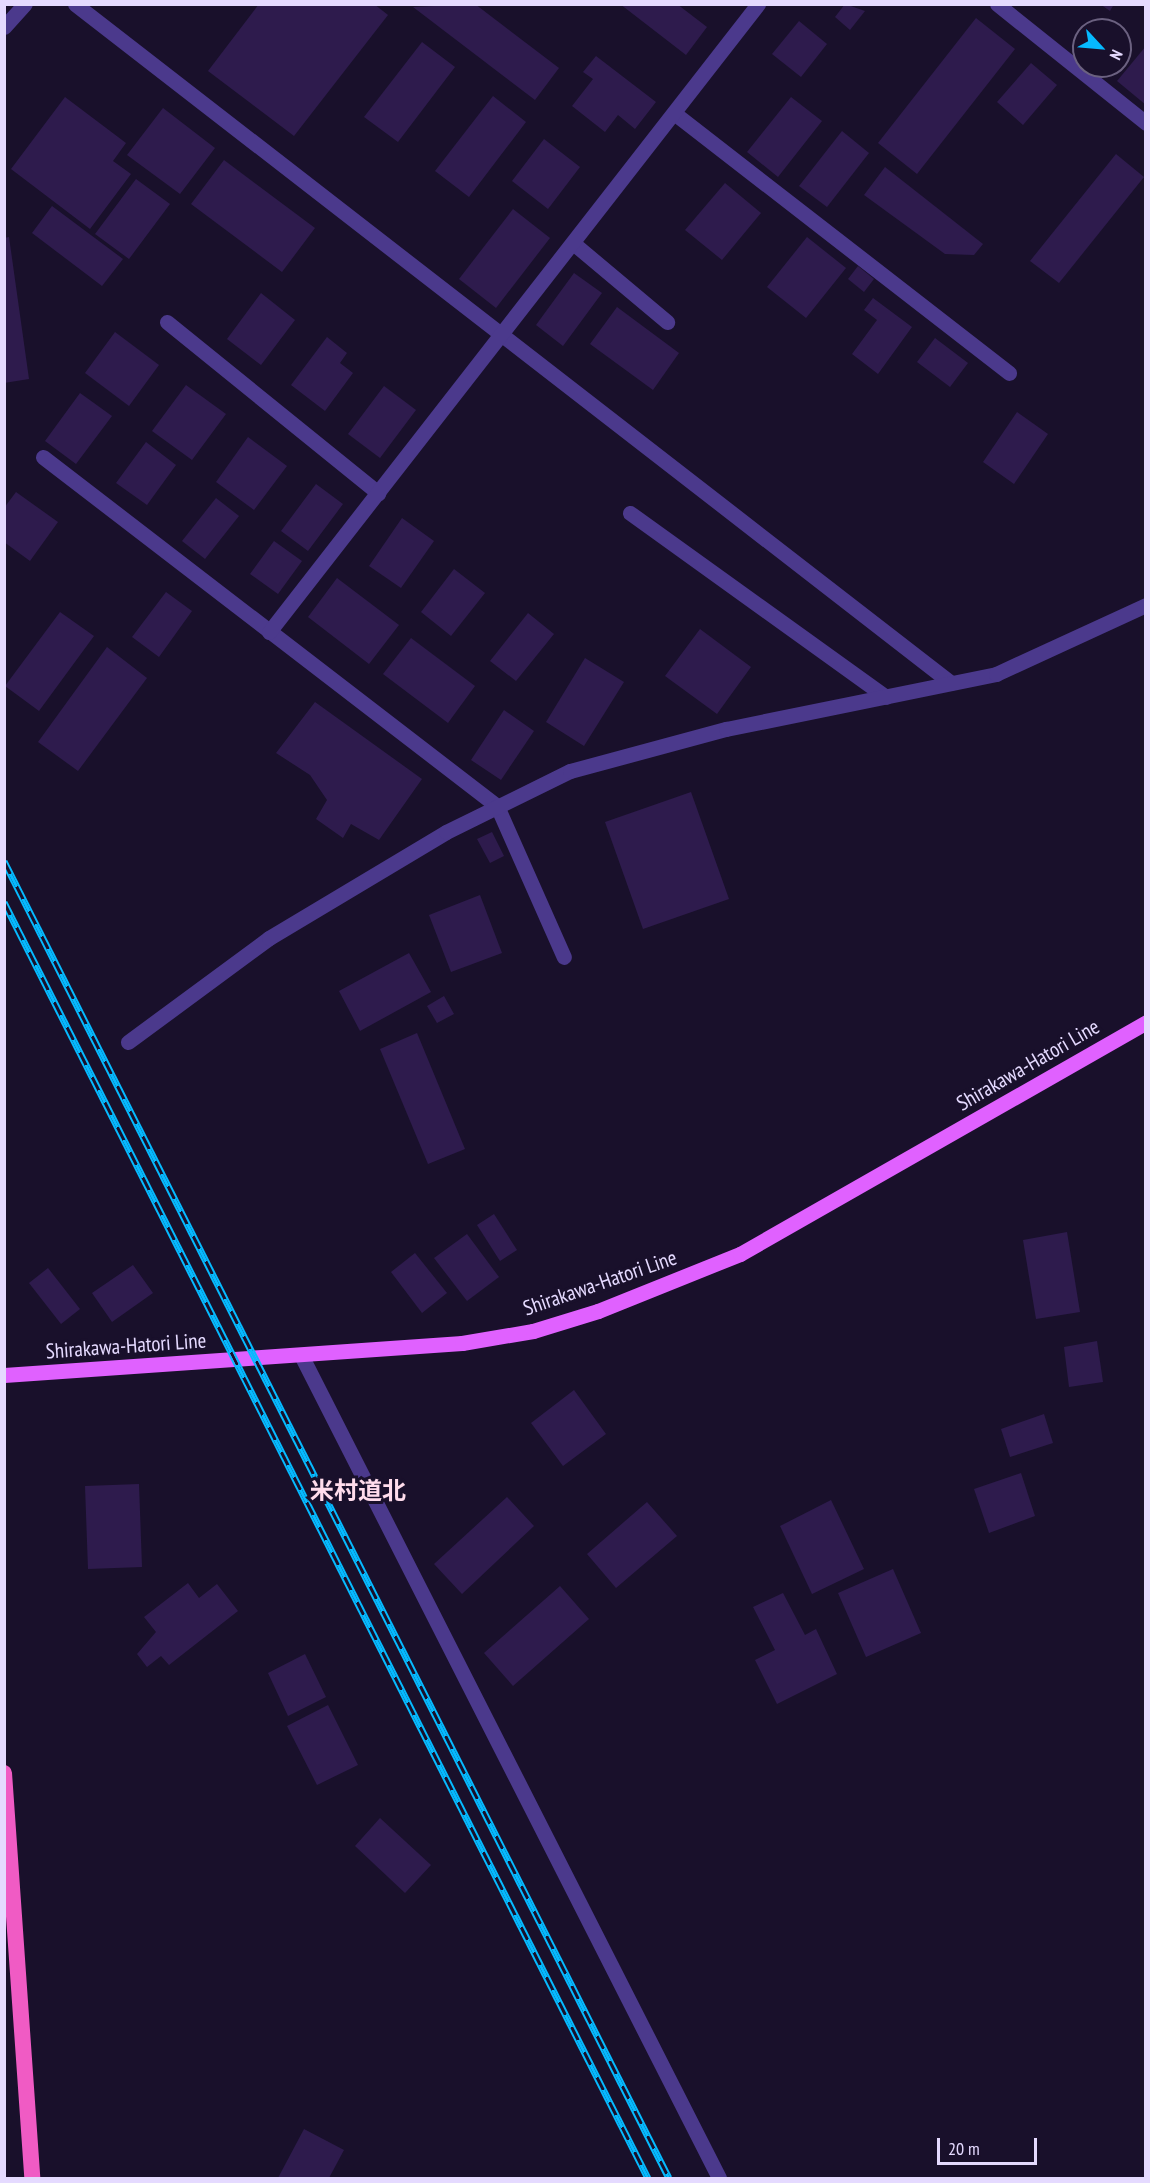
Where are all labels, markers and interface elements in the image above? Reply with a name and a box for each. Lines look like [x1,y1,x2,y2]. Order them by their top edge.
north arrow [1072,18,1132,78]
text: N [1106,47,1127,63]
street label: Shirakawa-Hatori Line [952,1014,1104,1116]
street label: Shirakawa-Hatori Line [520,1245,680,1321]
street label: Shirakawa-Hatori Line [45,1328,207,1364]
district label: 米村道北 [310,1477,406,1505]
scale bar [940,2126,1040,2164]
text: 20 m [948,2137,980,2160]

